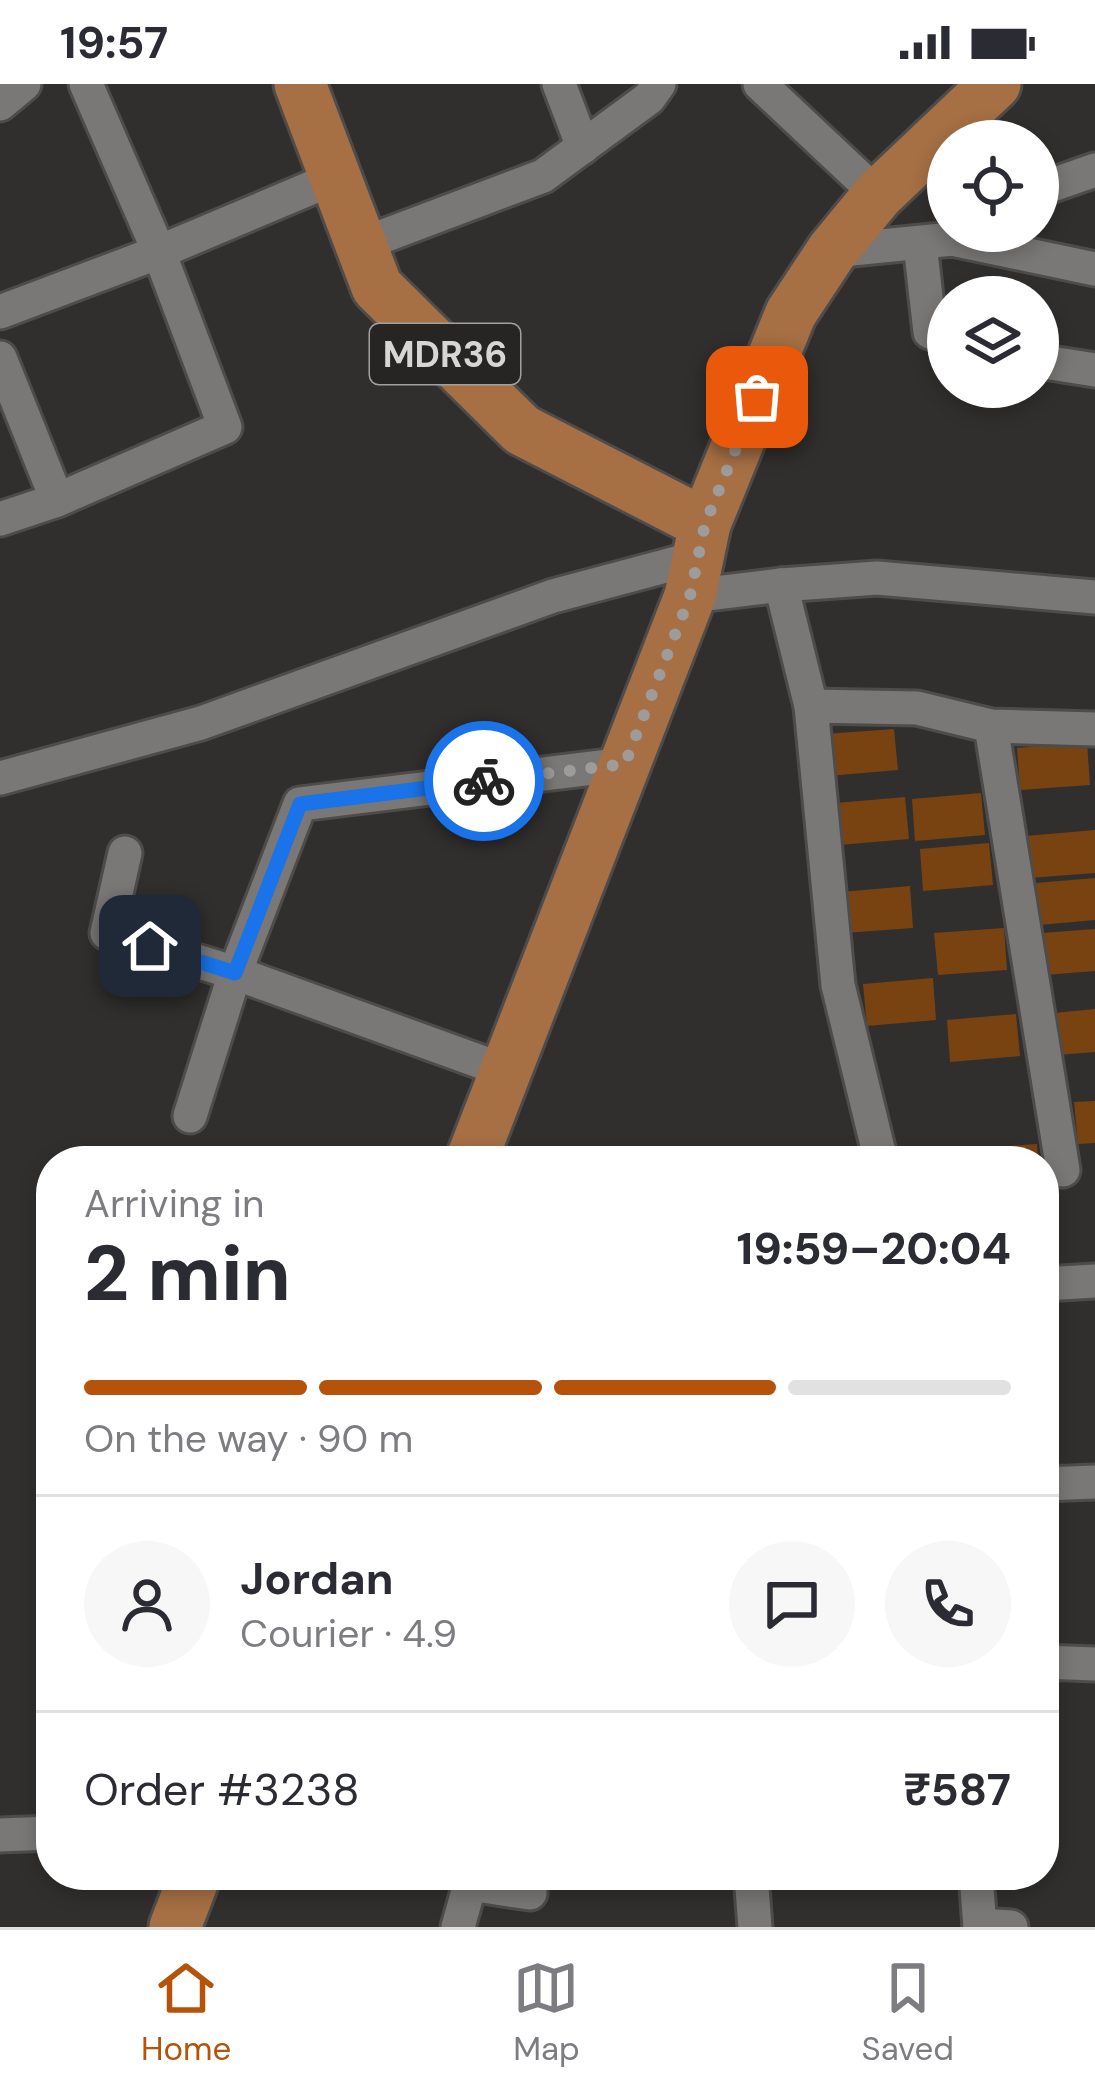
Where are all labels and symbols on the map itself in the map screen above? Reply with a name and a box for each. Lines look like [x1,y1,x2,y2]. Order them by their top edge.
road number: MDR36 [370,324,520,384]
pin [706,346,808,448]
courier [424,721,544,841]
pin [99,895,201,997]

